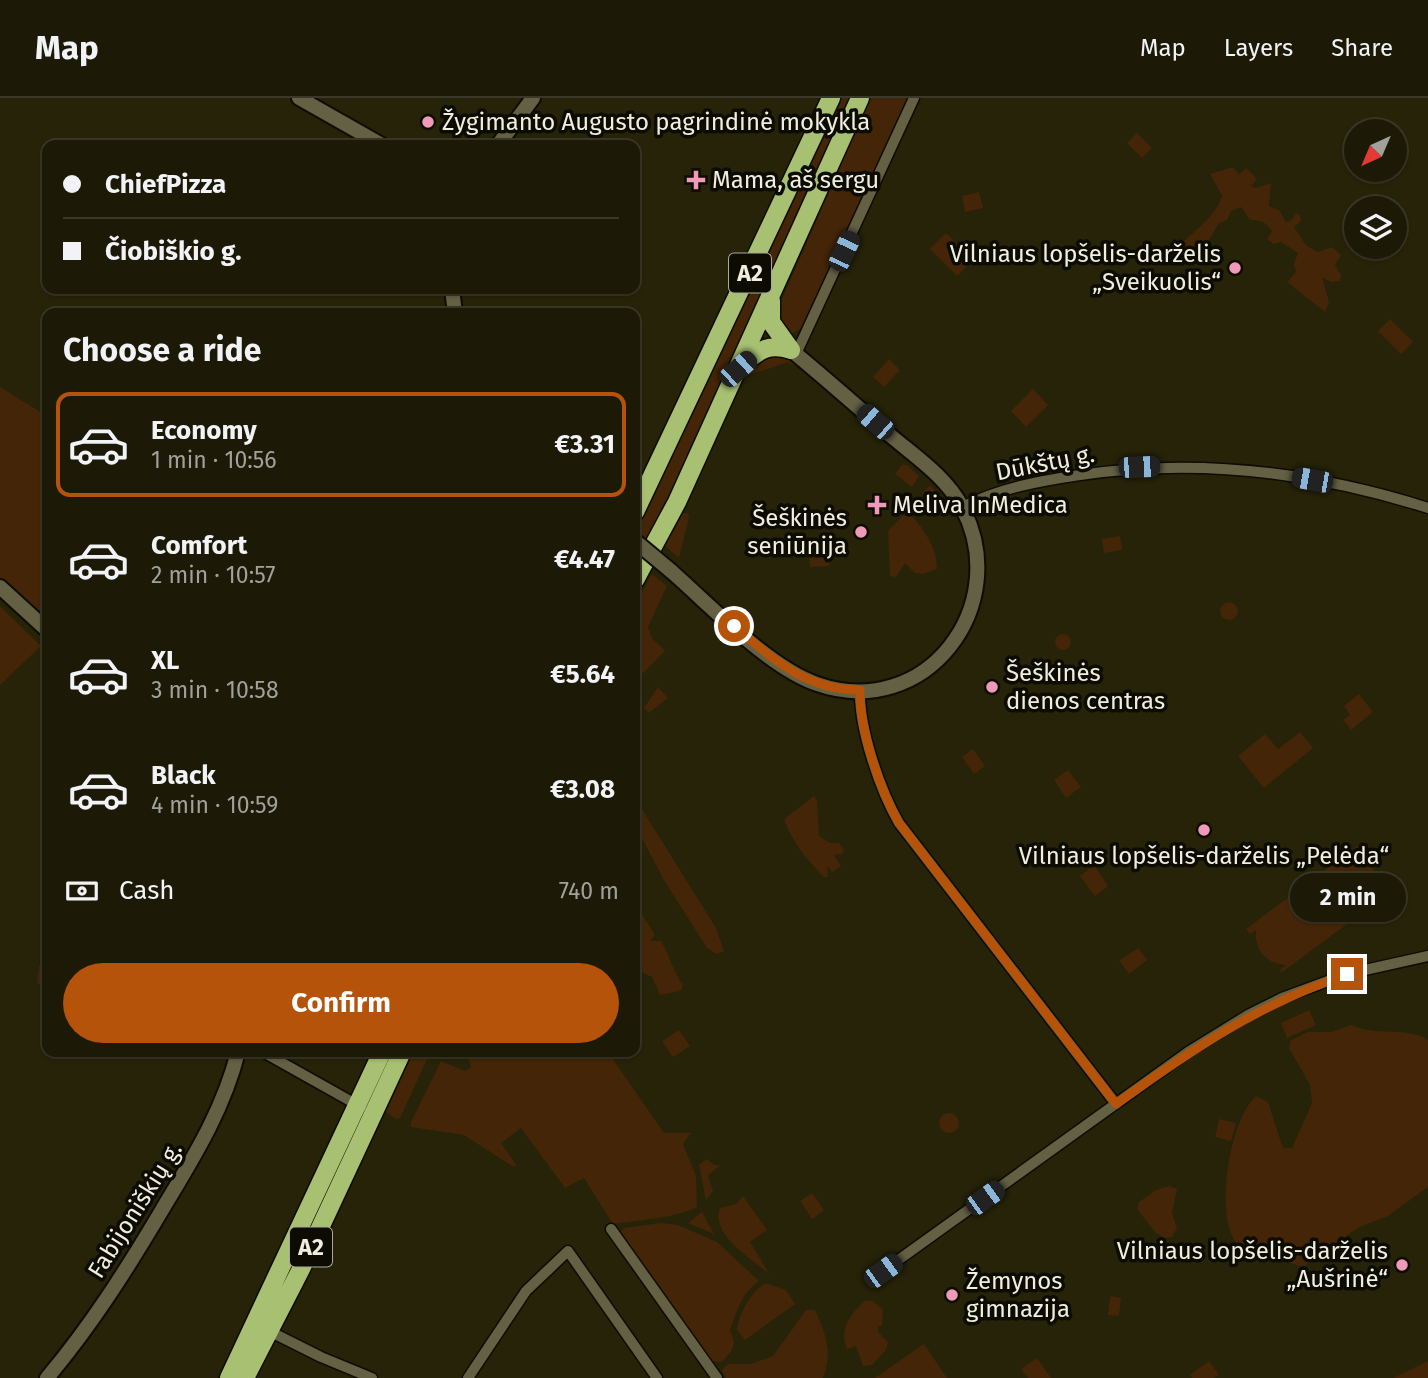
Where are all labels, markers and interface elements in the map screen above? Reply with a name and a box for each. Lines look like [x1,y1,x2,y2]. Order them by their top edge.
text: Map [35,28,99,68]
text: Map [1140,34,1186,62]
text: Layers [1224,34,1293,62]
text: Share [1331,34,1393,62]
place label: Žygimanto Augusto pagrindinė mokykla [442,108,870,136]
marker: Žygimanto Augusto pagrindinė mokykla [420,114,436,130]
north arrow [1344,119,1407,182]
map controls [1344,119,1407,259]
place label: Mama, aš sergu [712,166,879,194]
text: ChiefPizza [105,169,226,200]
marker: Mama, aš sergu [686,170,706,190]
button: layers [1344,196,1407,259]
car [826,228,863,274]
text: Čiobiškio g. [105,236,241,267]
place label: Vilniaus lopšelis-darželis „Sveikuolis“ [950,240,1221,296]
road number: A2 [729,254,771,292]
marker: Vilniaus lopšelis-darželis „Sveikuolis“ [1227,260,1243,276]
text: Choose a ride [63,331,261,369]
car [716,347,761,391]
car [853,400,898,444]
icon: car [67,413,130,476]
text: Economy [151,415,257,446]
text: €3.31 [554,429,615,460]
street label: Dūkštų g. [993,440,1097,486]
text: 1 min · 10:56 [151,446,277,474]
car [1118,456,1161,478]
car [1290,466,1335,494]
place label: Meliva InMedica [893,491,1068,519]
marker: Meliva InMedica [867,495,887,515]
place label: Šeškinės seniūnija [747,503,847,560]
marker: Šeškinės seniūnija [853,524,869,540]
icon: car [67,528,130,591]
text: Comfort [151,530,247,561]
text: €4.47 [554,544,615,575]
text: 2 min · 10:57 [151,561,275,589]
route start [718,610,750,642]
icon: car [67,643,130,706]
text: XL [151,645,179,676]
place label: Šeškinės dienos centras [1006,658,1165,715]
text: €5.64 [550,659,615,690]
text: 3 min · 10:58 [151,676,279,704]
marker: Šeškinės dienos centras [984,679,1000,695]
icon: car [67,758,130,821]
text: Black [151,760,216,791]
text: €3.08 [550,774,615,805]
text: 4 min · 10:59 [151,791,278,819]
marker: Vilniaus lopšelis-darželis „Pelėda“ [1196,822,1212,838]
place label: Vilniaus lopšelis-darželis „Pelėda“ [1019,842,1389,870]
icon: cash [63,872,101,910]
callout: 2 min [1289,872,1405,922]
text: Cash [119,875,175,906]
text: 740 m [559,877,619,905]
text: 2 min [1320,883,1376,911]
route end [1331,958,1363,990]
button: Confirm [63,963,619,1043]
street label: Fabijoniškių g. [82,1137,188,1283]
car [962,1177,1009,1219]
road number: A2 [290,1228,332,1266]
place label: Vilniaus lopšelis-darželis „Aušrinė“ [1117,1237,1388,1293]
car [860,1250,907,1292]
marker: Vilniaus lopšelis-darželis „Aušrinė“ [1394,1257,1410,1273]
place label: Žemynos gimnazija [966,1267,1070,1323]
marker: Žemynos gimnazija [944,1287,960,1303]

